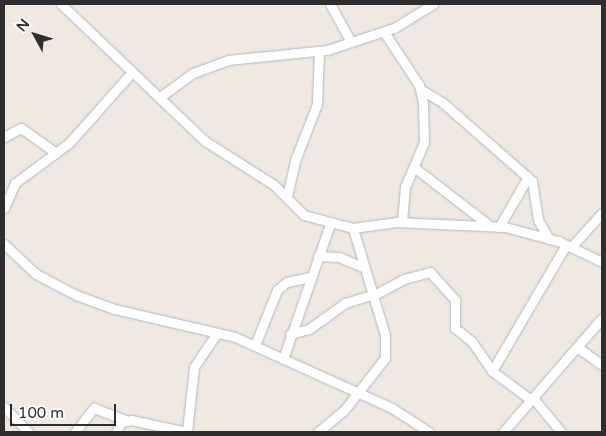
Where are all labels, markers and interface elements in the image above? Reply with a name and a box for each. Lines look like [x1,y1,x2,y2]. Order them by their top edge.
north arrow [10,10,60,60]
text: N [13,16,33,35]
scale bar [12,394,119,426]
text: 100 m [18,404,64,422]

